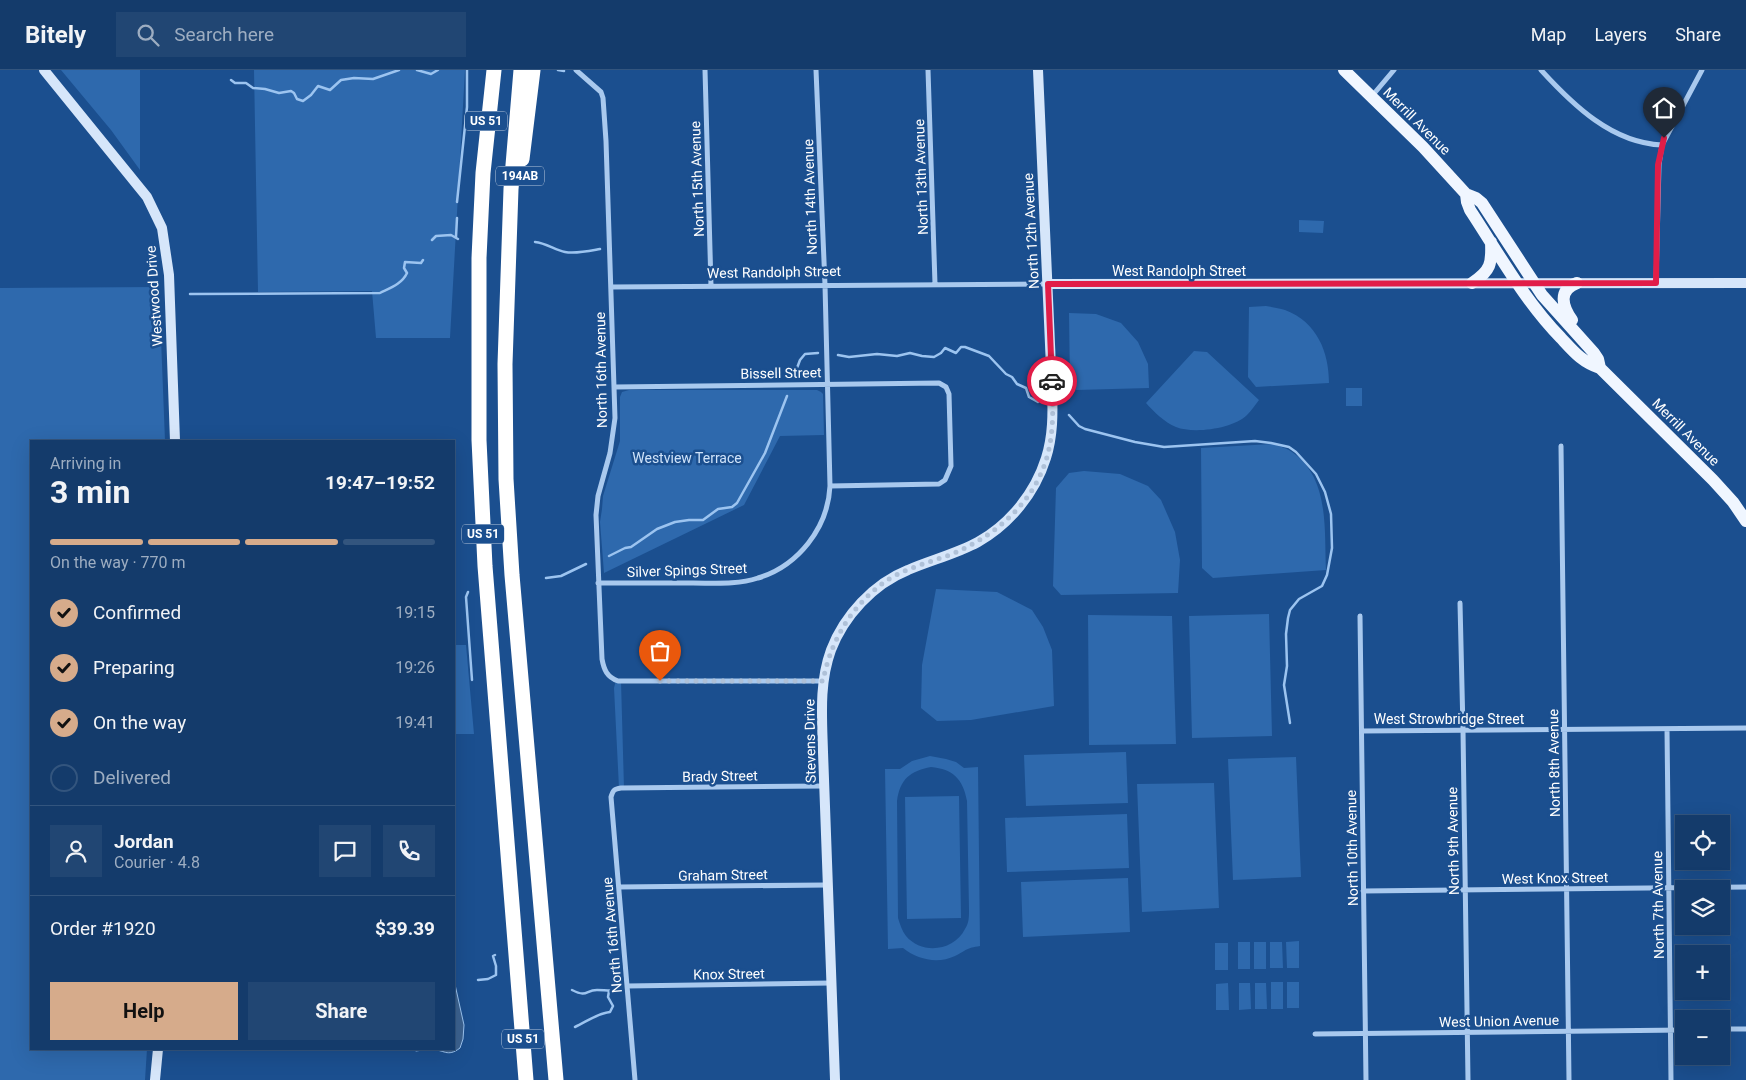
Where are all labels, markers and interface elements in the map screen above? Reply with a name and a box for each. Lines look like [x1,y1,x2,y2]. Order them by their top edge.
search box [116,12,466,57]
text: Bitely [25,21,86,49]
icon: search [134,21,162,49]
text: Search here [174,23,274,46]
text: Map [1531,24,1566,45]
text: Layers [1594,24,1647,45]
text: Share [1675,24,1721,45]
street label: Merrill Avenue [1380,84,1454,158]
pin [1643,87,1685,138]
icon: home [1650,94,1678,122]
road number: US 51 [465,111,507,130]
street label: North 13th Avenue [911,119,931,235]
street label: North 15th Avenue [687,121,707,237]
street label: North 14th Avenue [800,139,820,255]
road number: 194AB [496,166,544,185]
street label: North 12th Avenue [1020,173,1042,289]
street label: Westwood Drive [143,245,165,347]
street label: West Randolph Street [707,263,842,281]
street label: West Randolph Street [1112,263,1246,279]
street label: North 16th Avenue [592,312,610,428]
courier [1027,356,1077,406]
street label: Bissell Street [740,364,822,382]
icon: car [1038,367,1066,395]
street label: Merrill Avenue [1649,395,1723,469]
park label: Westview Terrace [632,450,742,466]
text: Arriving in [50,454,121,473]
text: 19:47–19:52 [325,471,435,494]
text: 3 min [50,473,130,511]
road number: US 51 [462,524,504,544]
text: On the way · 770 m [50,553,186,572]
street label: Silver Spings Street [627,560,748,580]
icon: check [50,599,78,627]
text: Confirmed [93,601,181,624]
text: 19:15 [395,603,435,622]
pin [639,630,681,681]
icon: bag [646,637,674,665]
icon: check [50,654,78,682]
text: Preparing [93,656,175,679]
text: 19:26 [395,658,435,677]
street label: Stevens Drive [801,699,819,783]
icon: check [50,709,78,737]
street label: North 8th Avenue [1545,709,1563,817]
text: On the way [93,711,186,734]
street label: West Strowbridge Street [1374,711,1525,727]
text: 19:41 [395,713,435,732]
text: Delivered [93,766,171,789]
street label: Brady Street [682,767,758,785]
street label: North 9th Avenue [1444,787,1462,895]
street label: North 10th Avenue [1343,790,1361,906]
map controls [1675,815,1730,1065]
button: locate [1675,815,1730,870]
button: person [50,825,102,877]
button: chat [319,825,371,877]
button: phone [383,825,435,877]
text: Jordan [114,830,174,853]
street label: North 7th Avenue [1649,851,1667,959]
text: Courier · 4.8 [114,853,200,872]
street label: Graham Street [678,866,768,884]
street label: West Knox Street [1502,869,1609,887]
street label: North 16th Avenue [599,876,625,994]
button: layers [1675,880,1730,935]
text: Order #1920 [50,917,156,940]
text: $39.39 [375,917,435,940]
button: + [1675,945,1730,1000]
street label: Knox Street [693,965,765,983]
button: Help [50,982,238,1040]
button: Share [248,982,435,1040]
button: − [1675,1010,1730,1065]
street label: West Union Avenue [1439,1012,1559,1030]
road number: US 51 [502,1030,544,1049]

